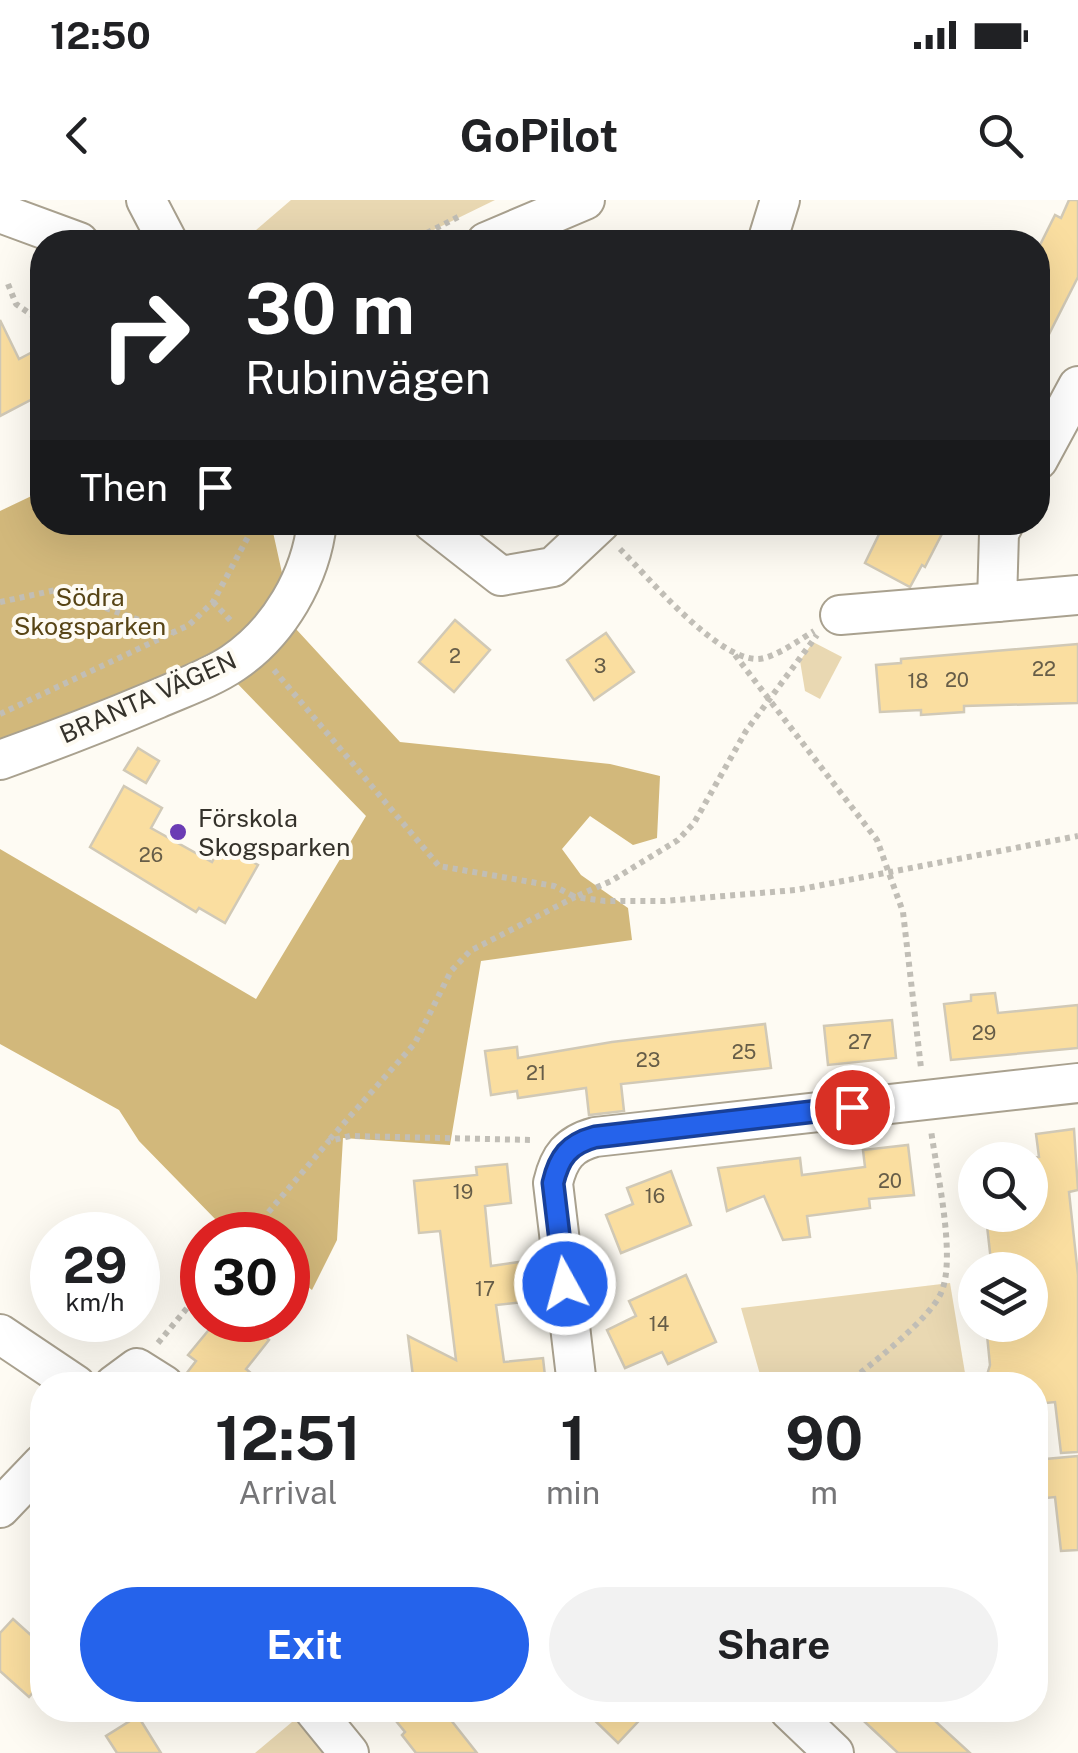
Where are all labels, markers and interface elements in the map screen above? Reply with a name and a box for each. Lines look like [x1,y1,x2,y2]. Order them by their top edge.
text: 12:50 [50,13,151,58]
icon: back [50,108,105,163]
icon: search [973,108,1028,163]
text: GoPilot [460,109,618,162]
text: 30 m [245,267,415,350]
icon: right [80,270,210,400]
text: Rubinvägen [245,351,491,404]
icon: arrive [188,460,243,515]
text: Then [80,465,168,510]
park label: Södra Skogsparken [14,582,166,641]
house number: 2 [449,644,461,668]
street label: BRANTA VÄGEN [55,645,241,749]
house number: 3 [594,654,606,678]
house number: 22 [1032,657,1056,681]
house number: 20 [945,668,969,692]
house number: 18 [907,669,929,693]
place label: Förskola Skogsparken [198,803,350,862]
marker: Förskola Skogsparken [167,821,189,843]
house number: 26 [139,843,163,867]
house number: 29 [972,1021,996,1045]
house number: 27 [848,1030,872,1054]
house number: 25 [732,1040,756,1064]
house number: 23 [636,1048,660,1072]
house number: 21 [526,1061,546,1085]
pin [810,1065,895,1150]
icon: arrive [825,1080,880,1135]
map controls [958,1142,1048,1342]
button: search [958,1142,1048,1232]
house number: 20 [878,1169,902,1193]
house number: 19 [453,1180,473,1204]
house number: 16 [645,1184,665,1208]
speed limit sign: 30 [180,1212,310,1342]
position arrow [513,1232,617,1336]
text: 29 [63,1235,127,1294]
button: layers [958,1252,1048,1342]
house number: 17 [475,1277,495,1301]
text: km/h [66,1287,124,1317]
house number: 14 [649,1312,669,1336]
text: 12:51 [215,1403,361,1474]
text: 1 [560,1403,586,1474]
text: 90 [785,1403,863,1474]
text: Arrival [239,1474,337,1511]
text: min [546,1474,600,1511]
text: m [810,1474,838,1511]
button: Exit [80,1587,529,1702]
button: Share [549,1587,998,1702]

